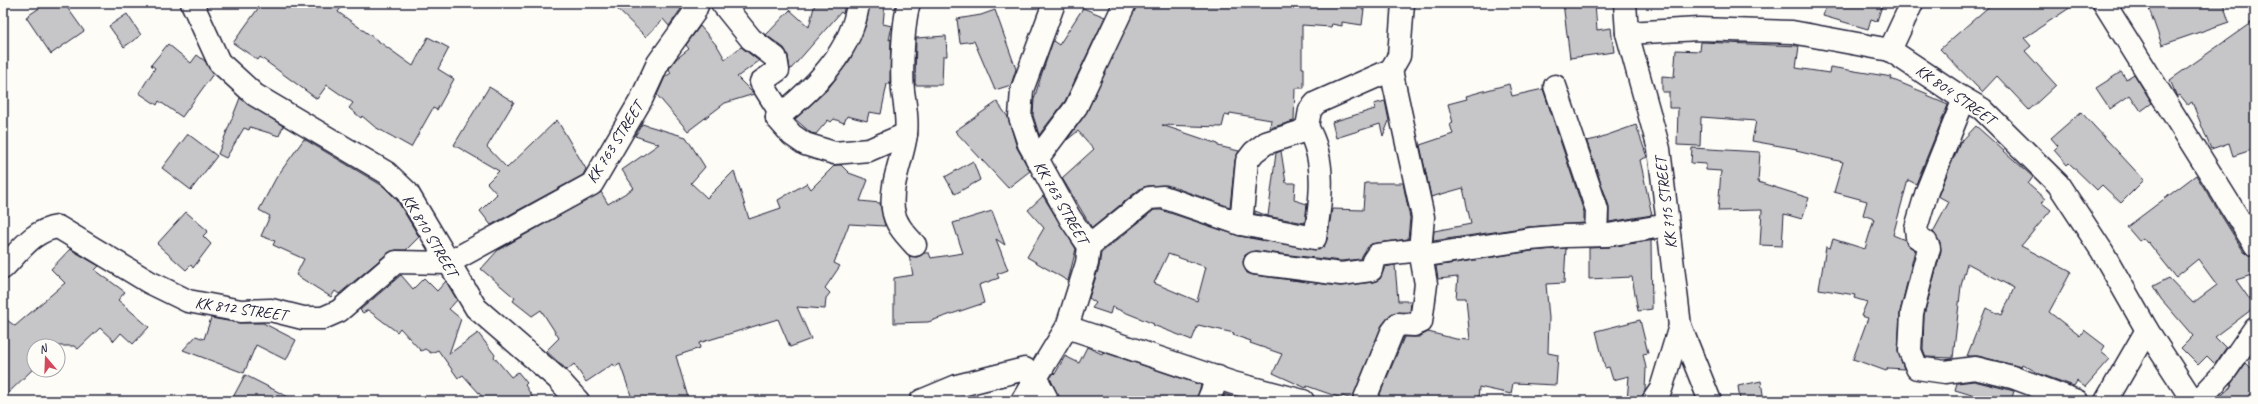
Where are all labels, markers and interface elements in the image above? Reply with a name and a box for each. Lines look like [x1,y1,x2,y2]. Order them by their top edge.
street label: KK 804 STREET [1912,60,2002,132]
street label: KK 763 STREET [582,95,650,187]
street label: KK 715 STREET [1650,152,1682,250]
street label: KK 763 STREET [1029,158,1095,251]
street label: KK 810 STREET [398,191,464,283]
street label: KK 812 STREET [194,293,292,326]
north arrow [26,338,66,378]
text: N [37,340,50,356]

